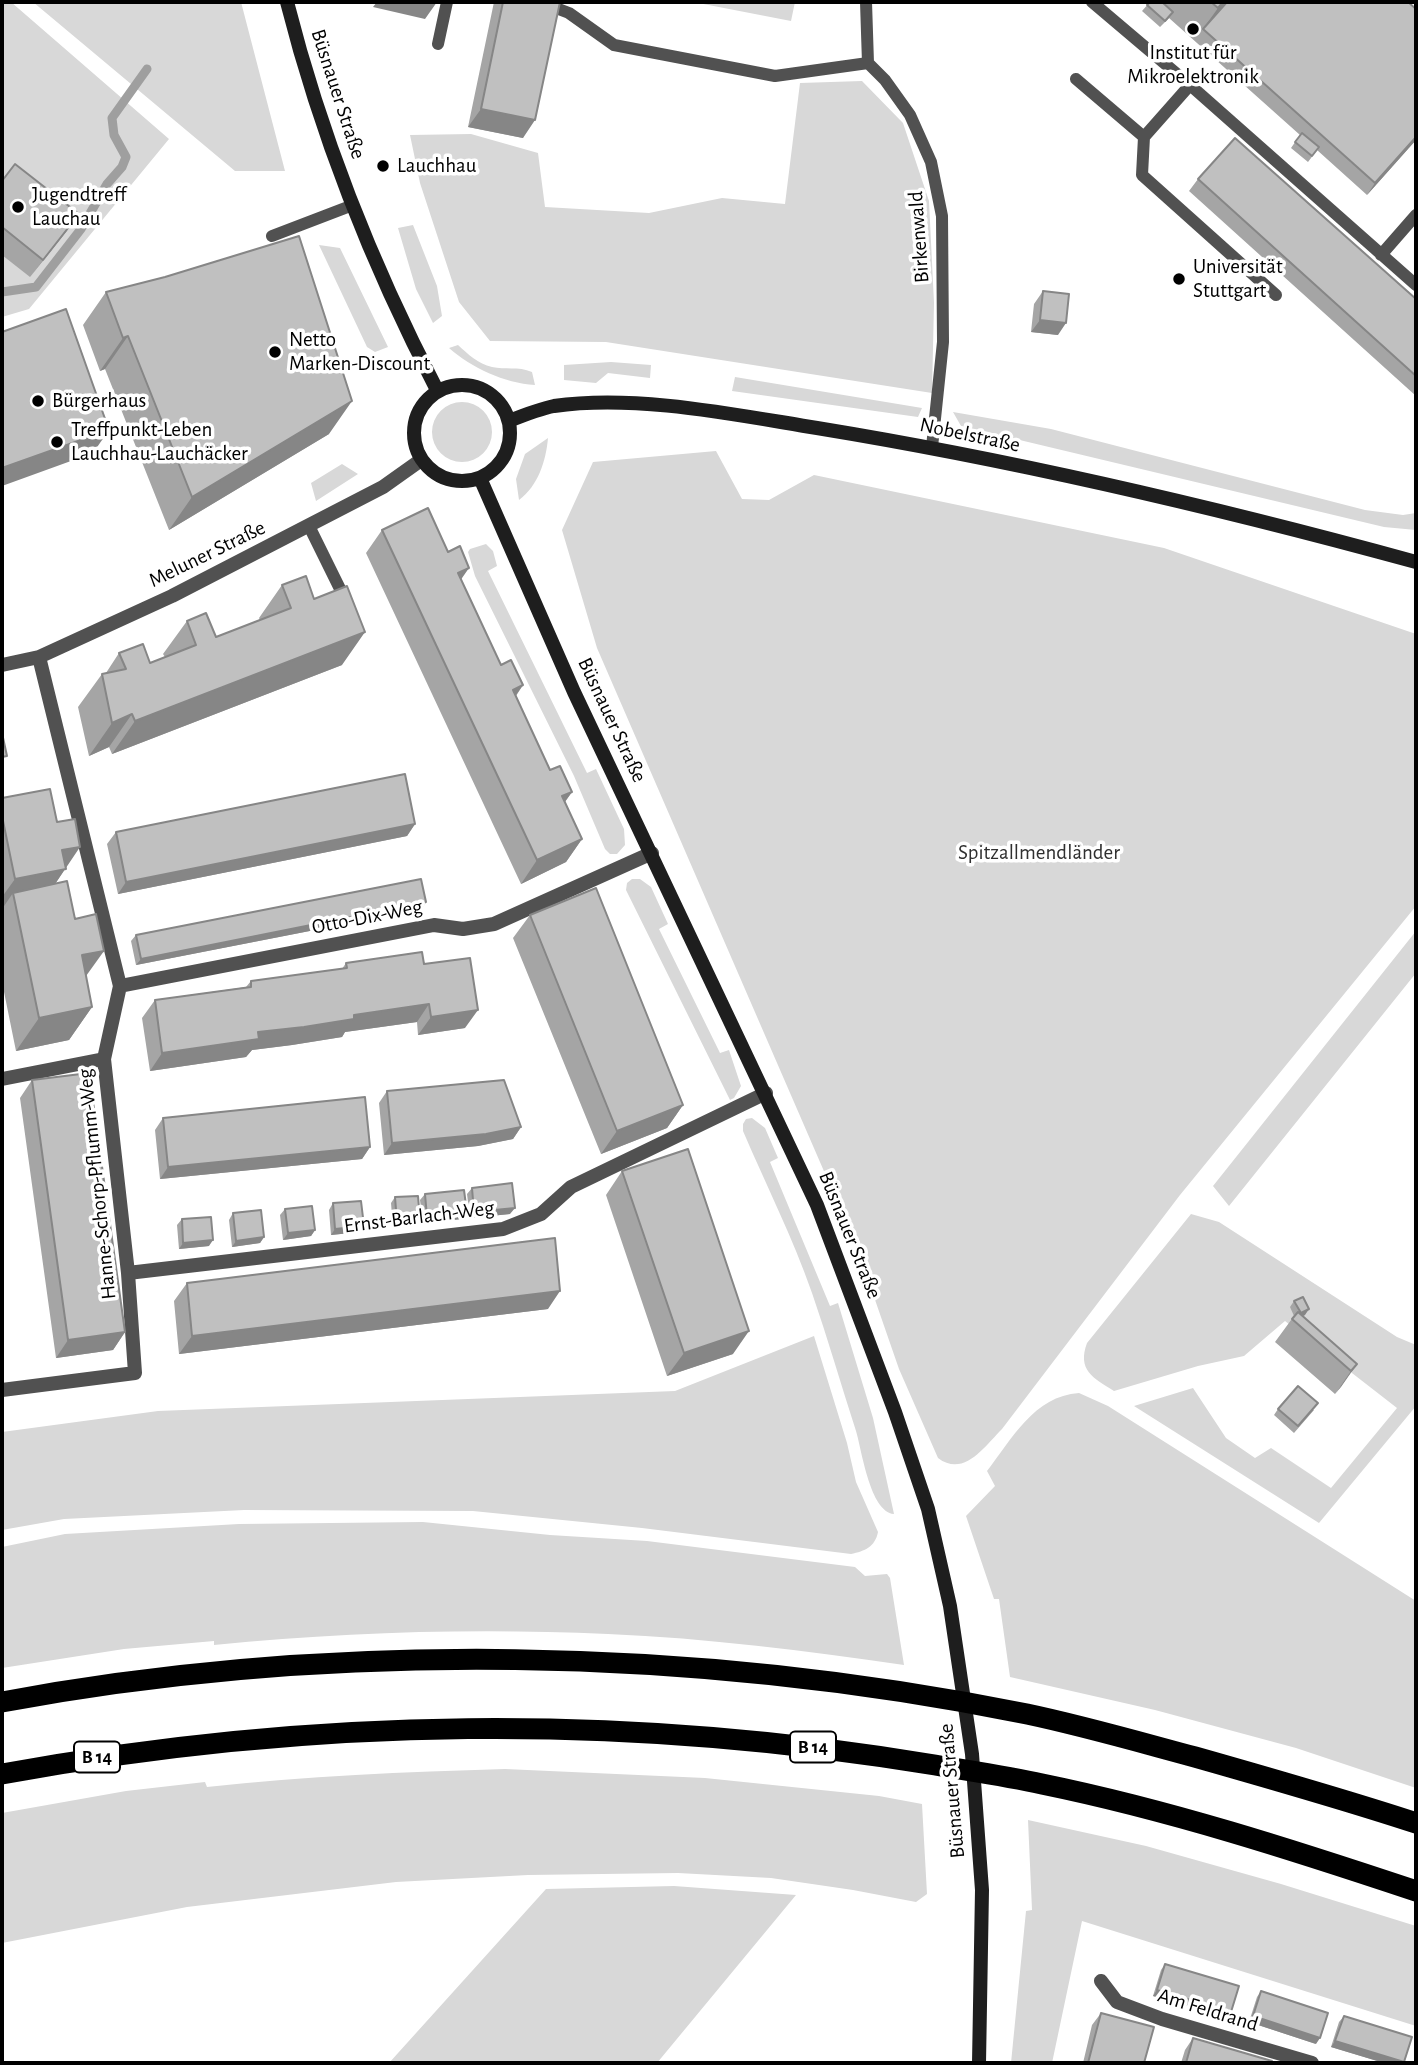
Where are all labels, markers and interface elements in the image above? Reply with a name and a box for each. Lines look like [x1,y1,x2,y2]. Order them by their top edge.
marker: Institut für Mikroelektronik [1185,21,1201,37]
street label: Büsnauer Straße [305,26,371,162]
place label: Institut für Mikroelektronik [1127,40,1259,90]
place label: Lauchhau [397,153,476,179]
marker: Lauchhau [375,158,391,174]
place label: Jugendtreff Lauchau [32,182,126,232]
street label: Birkenwald [903,190,935,284]
marker: Jugendtreff Lauchau [10,199,26,215]
place label: Universität Stuttgart [1193,254,1283,304]
marker: Universität Stuttgart [1171,271,1187,287]
place label: Netto Marken-Discount [289,327,430,377]
marker: Netto Marken-Discount [267,344,283,360]
place label: Bürgerhaus [52,388,146,414]
marker: Bürgerhaus [30,393,46,409]
street label: Nobelstraße [918,412,1022,458]
place label: Treffpunkt-Leben Lauchhau-Lauchäcker [71,417,248,467]
marker: Treffpunkt-Leben Lauchhau-Lauchäcker [49,434,65,450]
street label: Meluner Straße [145,515,269,593]
street label: Büsnauer Straße [572,653,652,787]
park label: Spitzallmendländer [958,840,1120,866]
street label: Otto-Dix-Weg [310,894,424,940]
street label: Hanne-Schorp-Pflumm-Weg [72,1067,122,1301]
street label: Büsnauer Straße [813,1168,887,1302]
street label: Ernst-Barlach-Weg [342,1195,496,1239]
street label: Büsnauer Straße [934,1723,970,1859]
road number: B 14 [790,1732,836,1763]
road number: B 14 [74,1742,120,1772]
street label: Am Feldrand [1155,1983,1261,2037]

